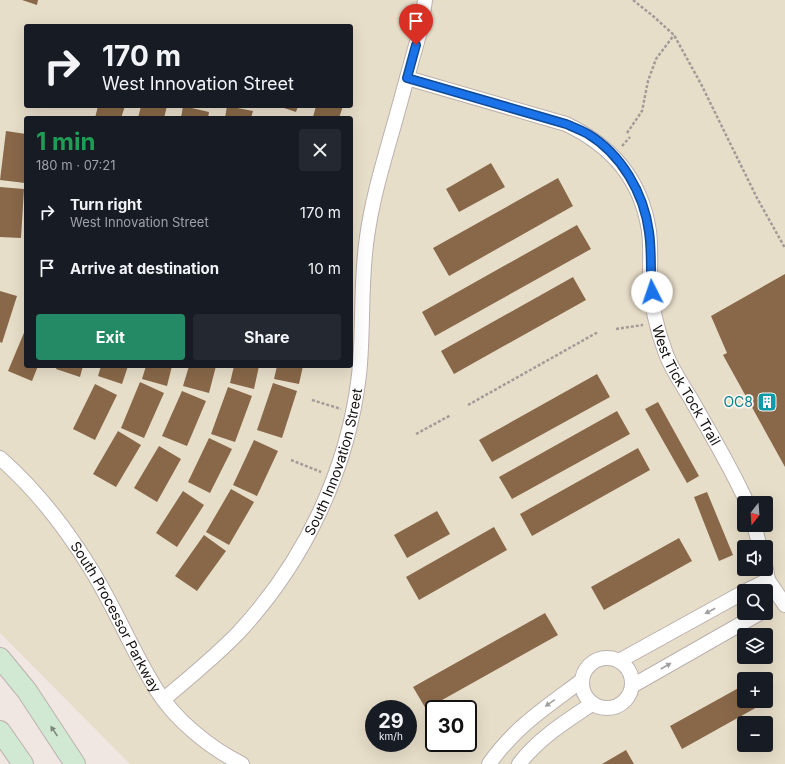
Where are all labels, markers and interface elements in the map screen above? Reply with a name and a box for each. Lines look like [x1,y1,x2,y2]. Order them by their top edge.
pin [399,4,433,45]
icon: arrive [405,10,427,32]
text: 170 m [102,39,181,73]
icon: right [36,40,88,92]
text: West Innovation Street [102,73,294,94]
text: 1 min [36,127,95,156]
button: close [299,129,341,171]
text: 180 m · 07:21 [36,157,115,173]
text: Turn right [70,195,142,214]
icon: right [36,201,58,223]
text: 170 m [300,203,341,222]
text: West Innovation Street [70,214,209,230]
icon: arrive [36,257,58,279]
text: Arrive at destination [70,259,219,278]
text: 10 m [308,259,341,278]
position arrow [631,271,673,313]
button: Exit [36,314,185,360]
button: Share [193,314,341,360]
street label: West Tick Tock Trail [649,323,725,448]
street label: South Innovation Street [300,387,365,538]
building icon: OC8 [756,391,778,413]
place label: OC8 [723,393,753,410]
north arrow [737,496,773,532]
map controls [737,496,773,752]
street label: South Processor Parkway [67,538,165,696]
button: sound [737,540,773,576]
button: search [737,584,773,620]
one-way arrow [704,607,716,614]
button: layers [737,628,773,664]
one-way arrow [660,663,672,670]
button: + [737,672,773,708]
one-way arrow [544,699,555,707]
speed limit sign: 30 [425,700,477,752]
text: 29 [378,709,404,733]
button: − [737,716,773,752]
one-way arrow [50,726,57,737]
text: km/h [379,730,403,742]

